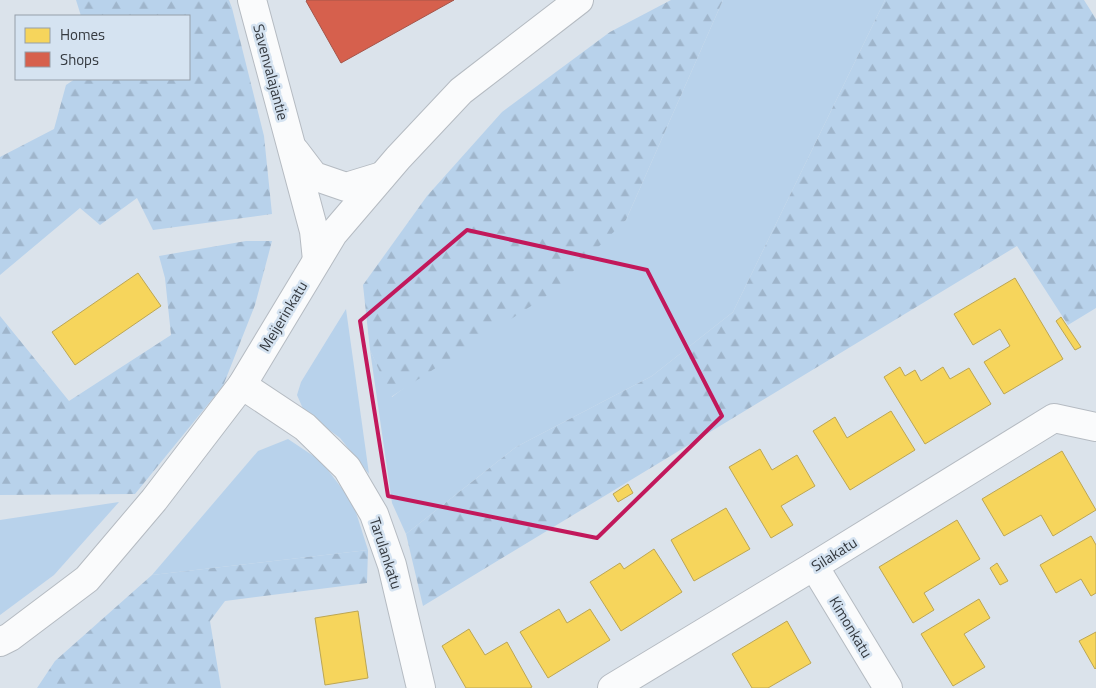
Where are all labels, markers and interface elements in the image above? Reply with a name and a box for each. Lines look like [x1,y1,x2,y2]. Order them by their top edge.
legend [15,15,190,80]
street label: Savenvalajantie [247,21,295,123]
text: Homes [60,23,105,46]
text: Shops [60,48,99,71]
street label: Meijerinkatu [253,276,313,356]
street label: Tarulankatu [364,514,408,592]
street label: Silakatu [807,531,861,577]
street label: Kimonkatu [824,592,878,662]

